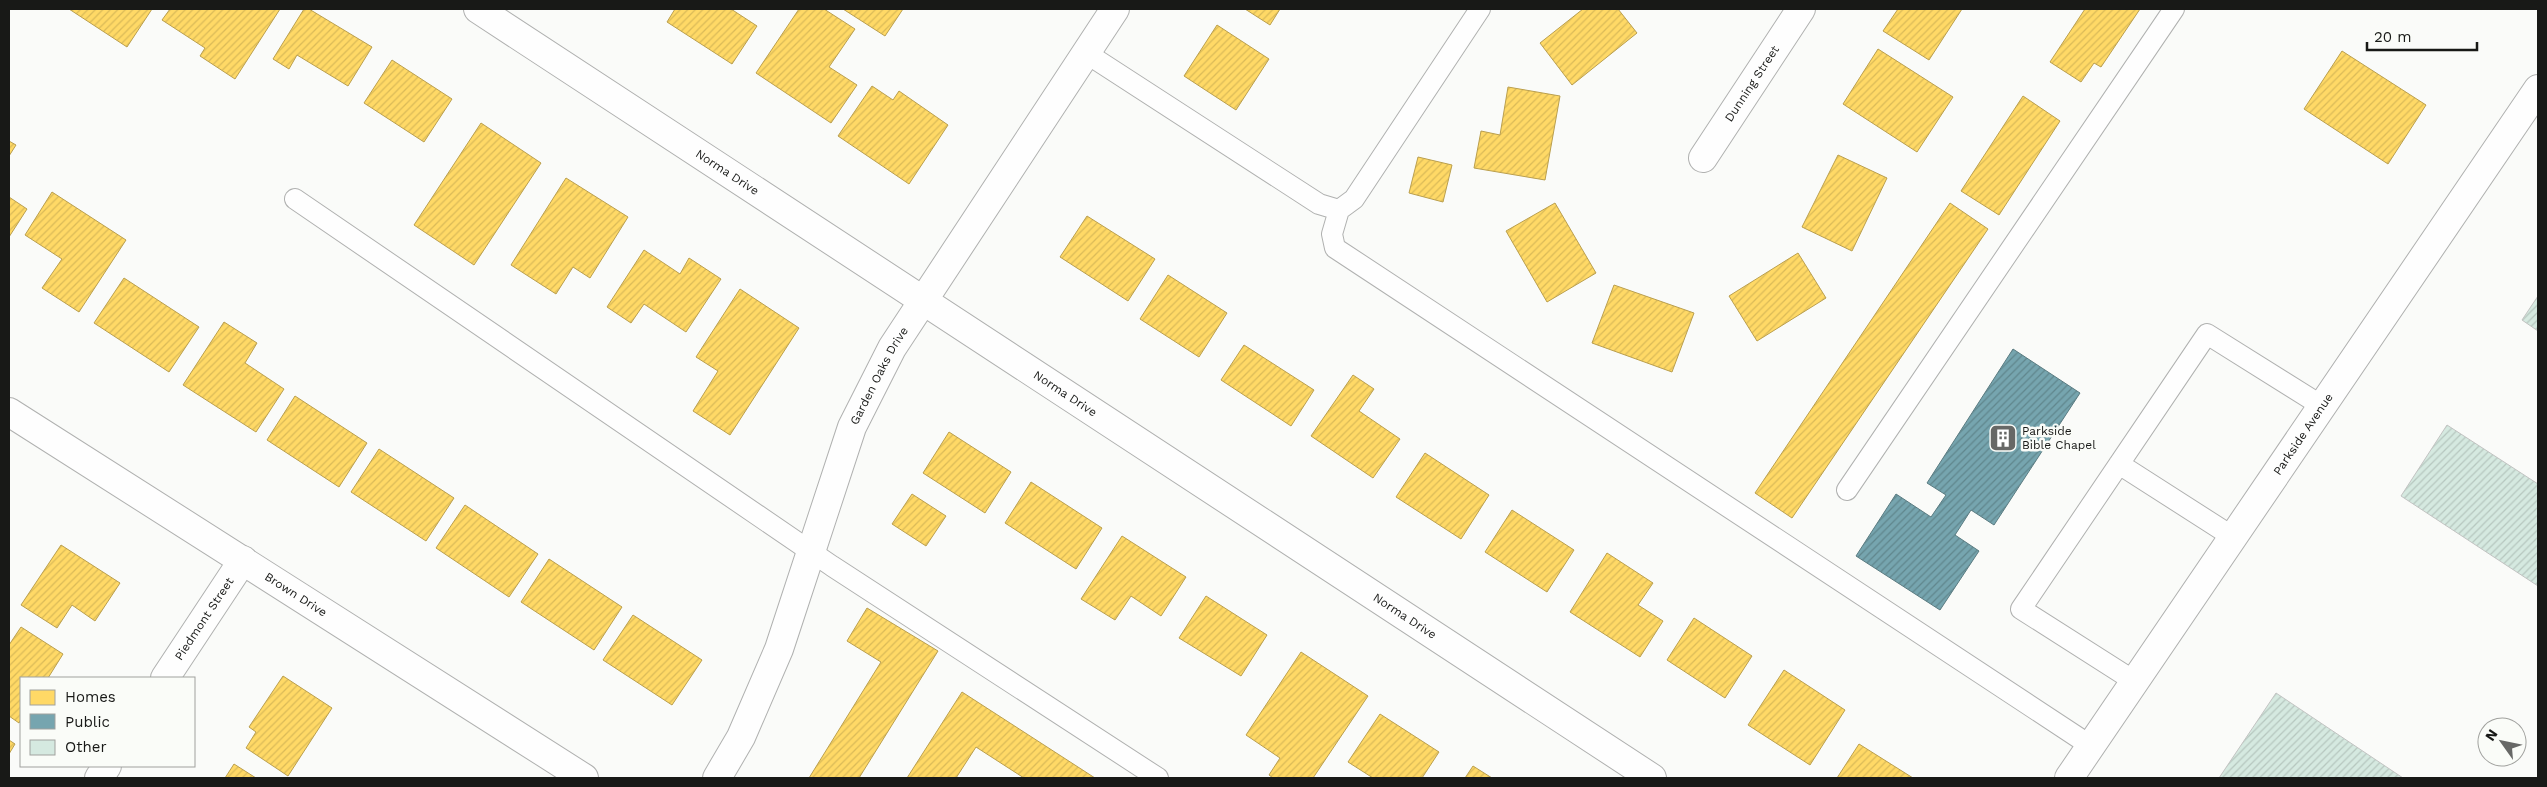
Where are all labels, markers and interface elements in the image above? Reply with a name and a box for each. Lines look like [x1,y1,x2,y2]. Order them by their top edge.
scale bar [2367,20,2477,52]
text: 20 m [2374,28,2412,46]
street label: Dunning Street [1722,43,1782,124]
street label: Norma Drive [693,146,762,198]
street label: Garden Oaks Drive [847,324,911,427]
street label: Norma Drive [1031,368,1100,419]
street label: Parkside Avenue [2270,391,2336,478]
building icon: Parkside Bible Chapel [1988,423,2018,453]
place label: Parkside Bible Chapel [2022,424,2096,452]
street label: Brown Drive [262,570,330,620]
street label: Piedmont Street [172,575,237,663]
street label: Norma Drive [1371,590,1439,642]
legend [20,677,195,767]
text: Homes [65,688,116,706]
text: Public [65,713,110,731]
north arrow [2477,717,2527,767]
text: N [2482,726,2501,744]
text: Other [65,738,107,756]

